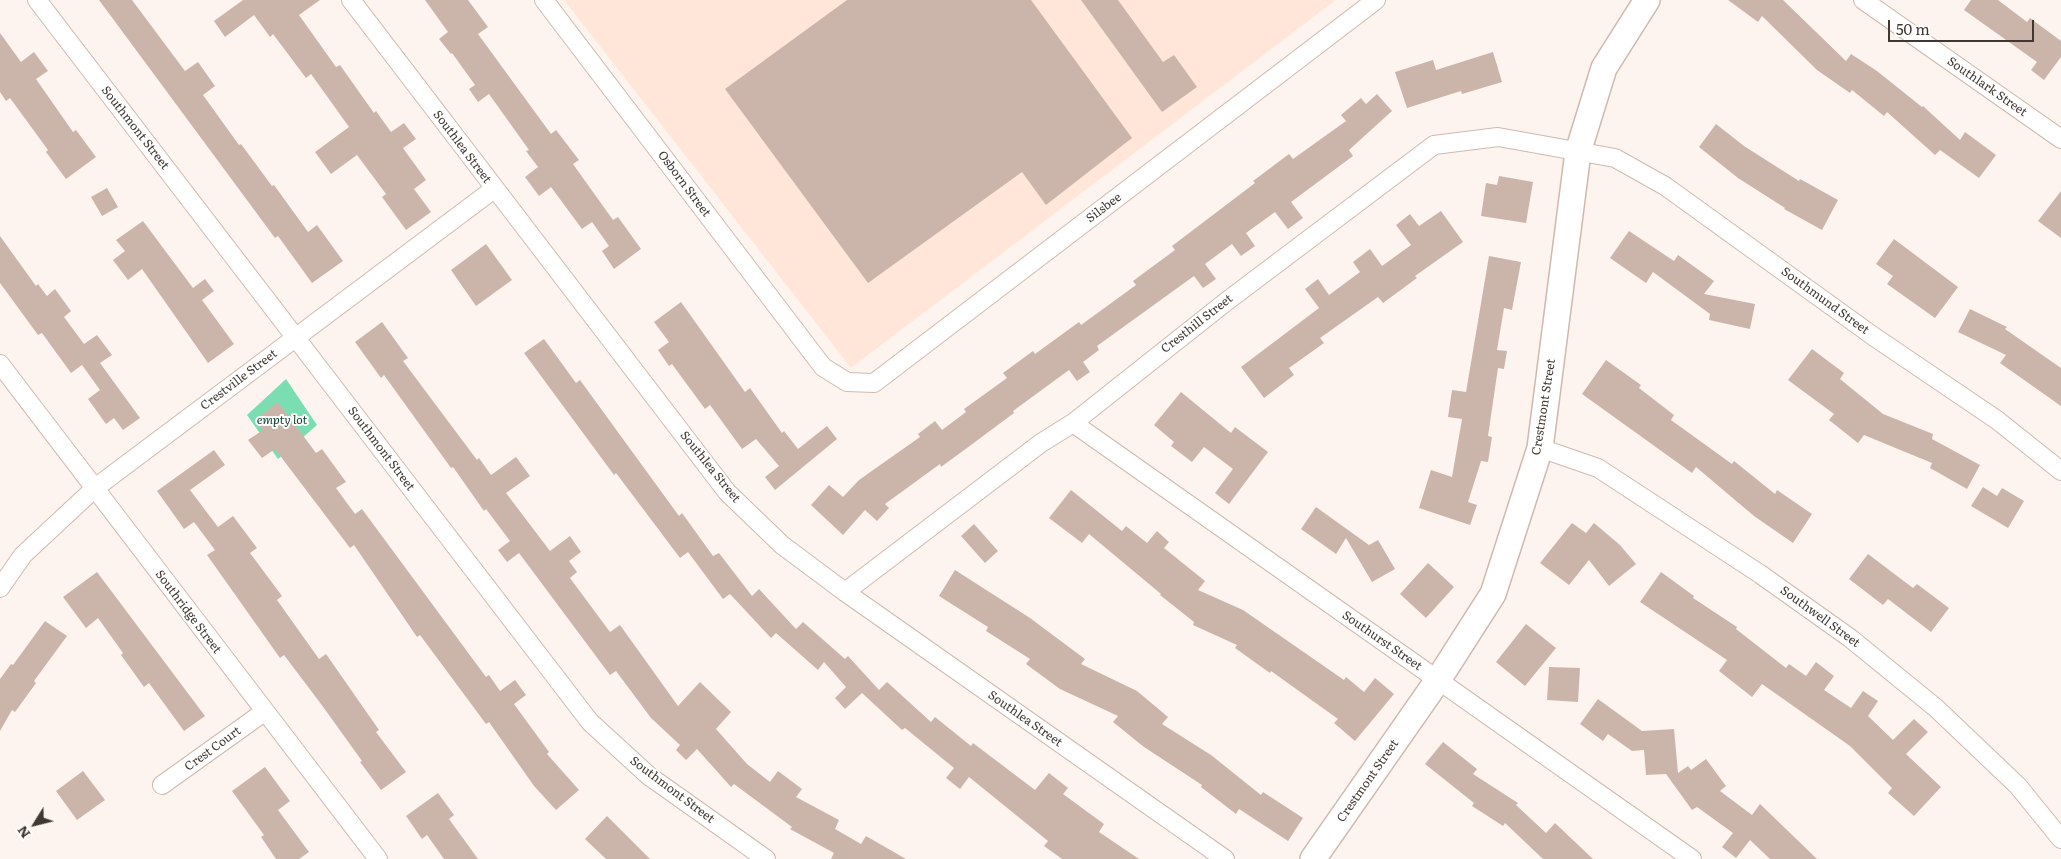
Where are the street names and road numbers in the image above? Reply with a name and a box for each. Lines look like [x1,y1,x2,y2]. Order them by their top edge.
street label: Southlark Street [1944,54,2030,120]
street label: Southmont Street [98,83,172,173]
street label: Southlea Street [430,108,494,186]
street label: Osborn Street [655,148,713,220]
street label: Silsbee [1084,190,1124,226]
street label: Southmund Street [1778,264,1872,338]
street label: Cresthill Street [1158,292,1236,356]
street label: Crestville Street [198,347,280,413]
street label: Crestmont Street [1529,358,1559,456]
street label: Southmont Street [345,404,417,494]
street label: Southlea Street [677,428,743,506]
street label: Southridge Street [152,568,224,656]
street label: Southwell Street [1777,583,1863,651]
street label: Southurst Street [1339,608,1425,674]
street label: Southlea Street [985,688,1065,750]
street label: Crest Court [182,724,244,774]
street label: Crestmont Street [1334,737,1402,825]
street label: Southmont Street [627,754,717,826]

